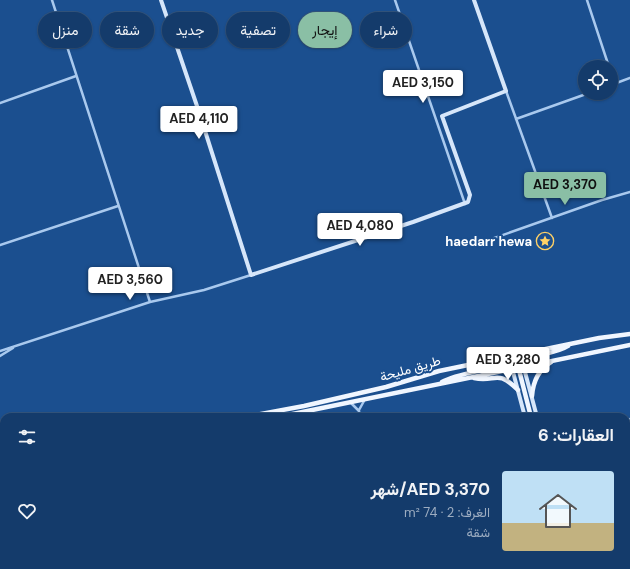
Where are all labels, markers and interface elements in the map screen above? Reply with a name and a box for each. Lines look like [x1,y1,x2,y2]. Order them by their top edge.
chip: منزل [38,12,92,48]
chip: شقة [100,12,154,48]
chip: جديد [162,12,218,48]
chip: تصفية [226,12,290,48]
chip: إيجار [298,12,352,48]
chip: شراء [360,12,412,48]
map controls [578,60,618,100]
button: locate [578,60,618,100]
pin: AED 3,150 [377,70,469,104]
text: AED 3,150 [392,74,454,91]
pin: AED 4,110 [153,106,245,140]
text: AED 4,110 [169,110,229,127]
pin: AED 3,370 [519,172,611,206]
text: AED 3,370 [533,176,597,193]
pin: AED 4,080 [314,213,406,247]
text: AED 4,080 [326,217,394,234]
place icon: haedarr hewa [535,231,555,251]
place label: haedarr hewa [445,233,532,250]
pin: AED 3,560 [84,267,176,301]
text: AED 3,560 [97,271,163,288]
pin: AED 3,280 [462,347,554,381]
text: AED 3,280 [476,351,540,368]
street label: طريق مليحة [378,352,442,385]
text: العقارات: 6 [538,424,614,446]
icon: filters [16,426,38,448]
text: AED 3,370/شهر [370,478,490,500]
icon: home [534,487,582,535]
icon: heart [16,500,38,522]
text: الغرف: 2 · 74 m² [404,504,490,521]
text: شقة [467,524,490,541]

